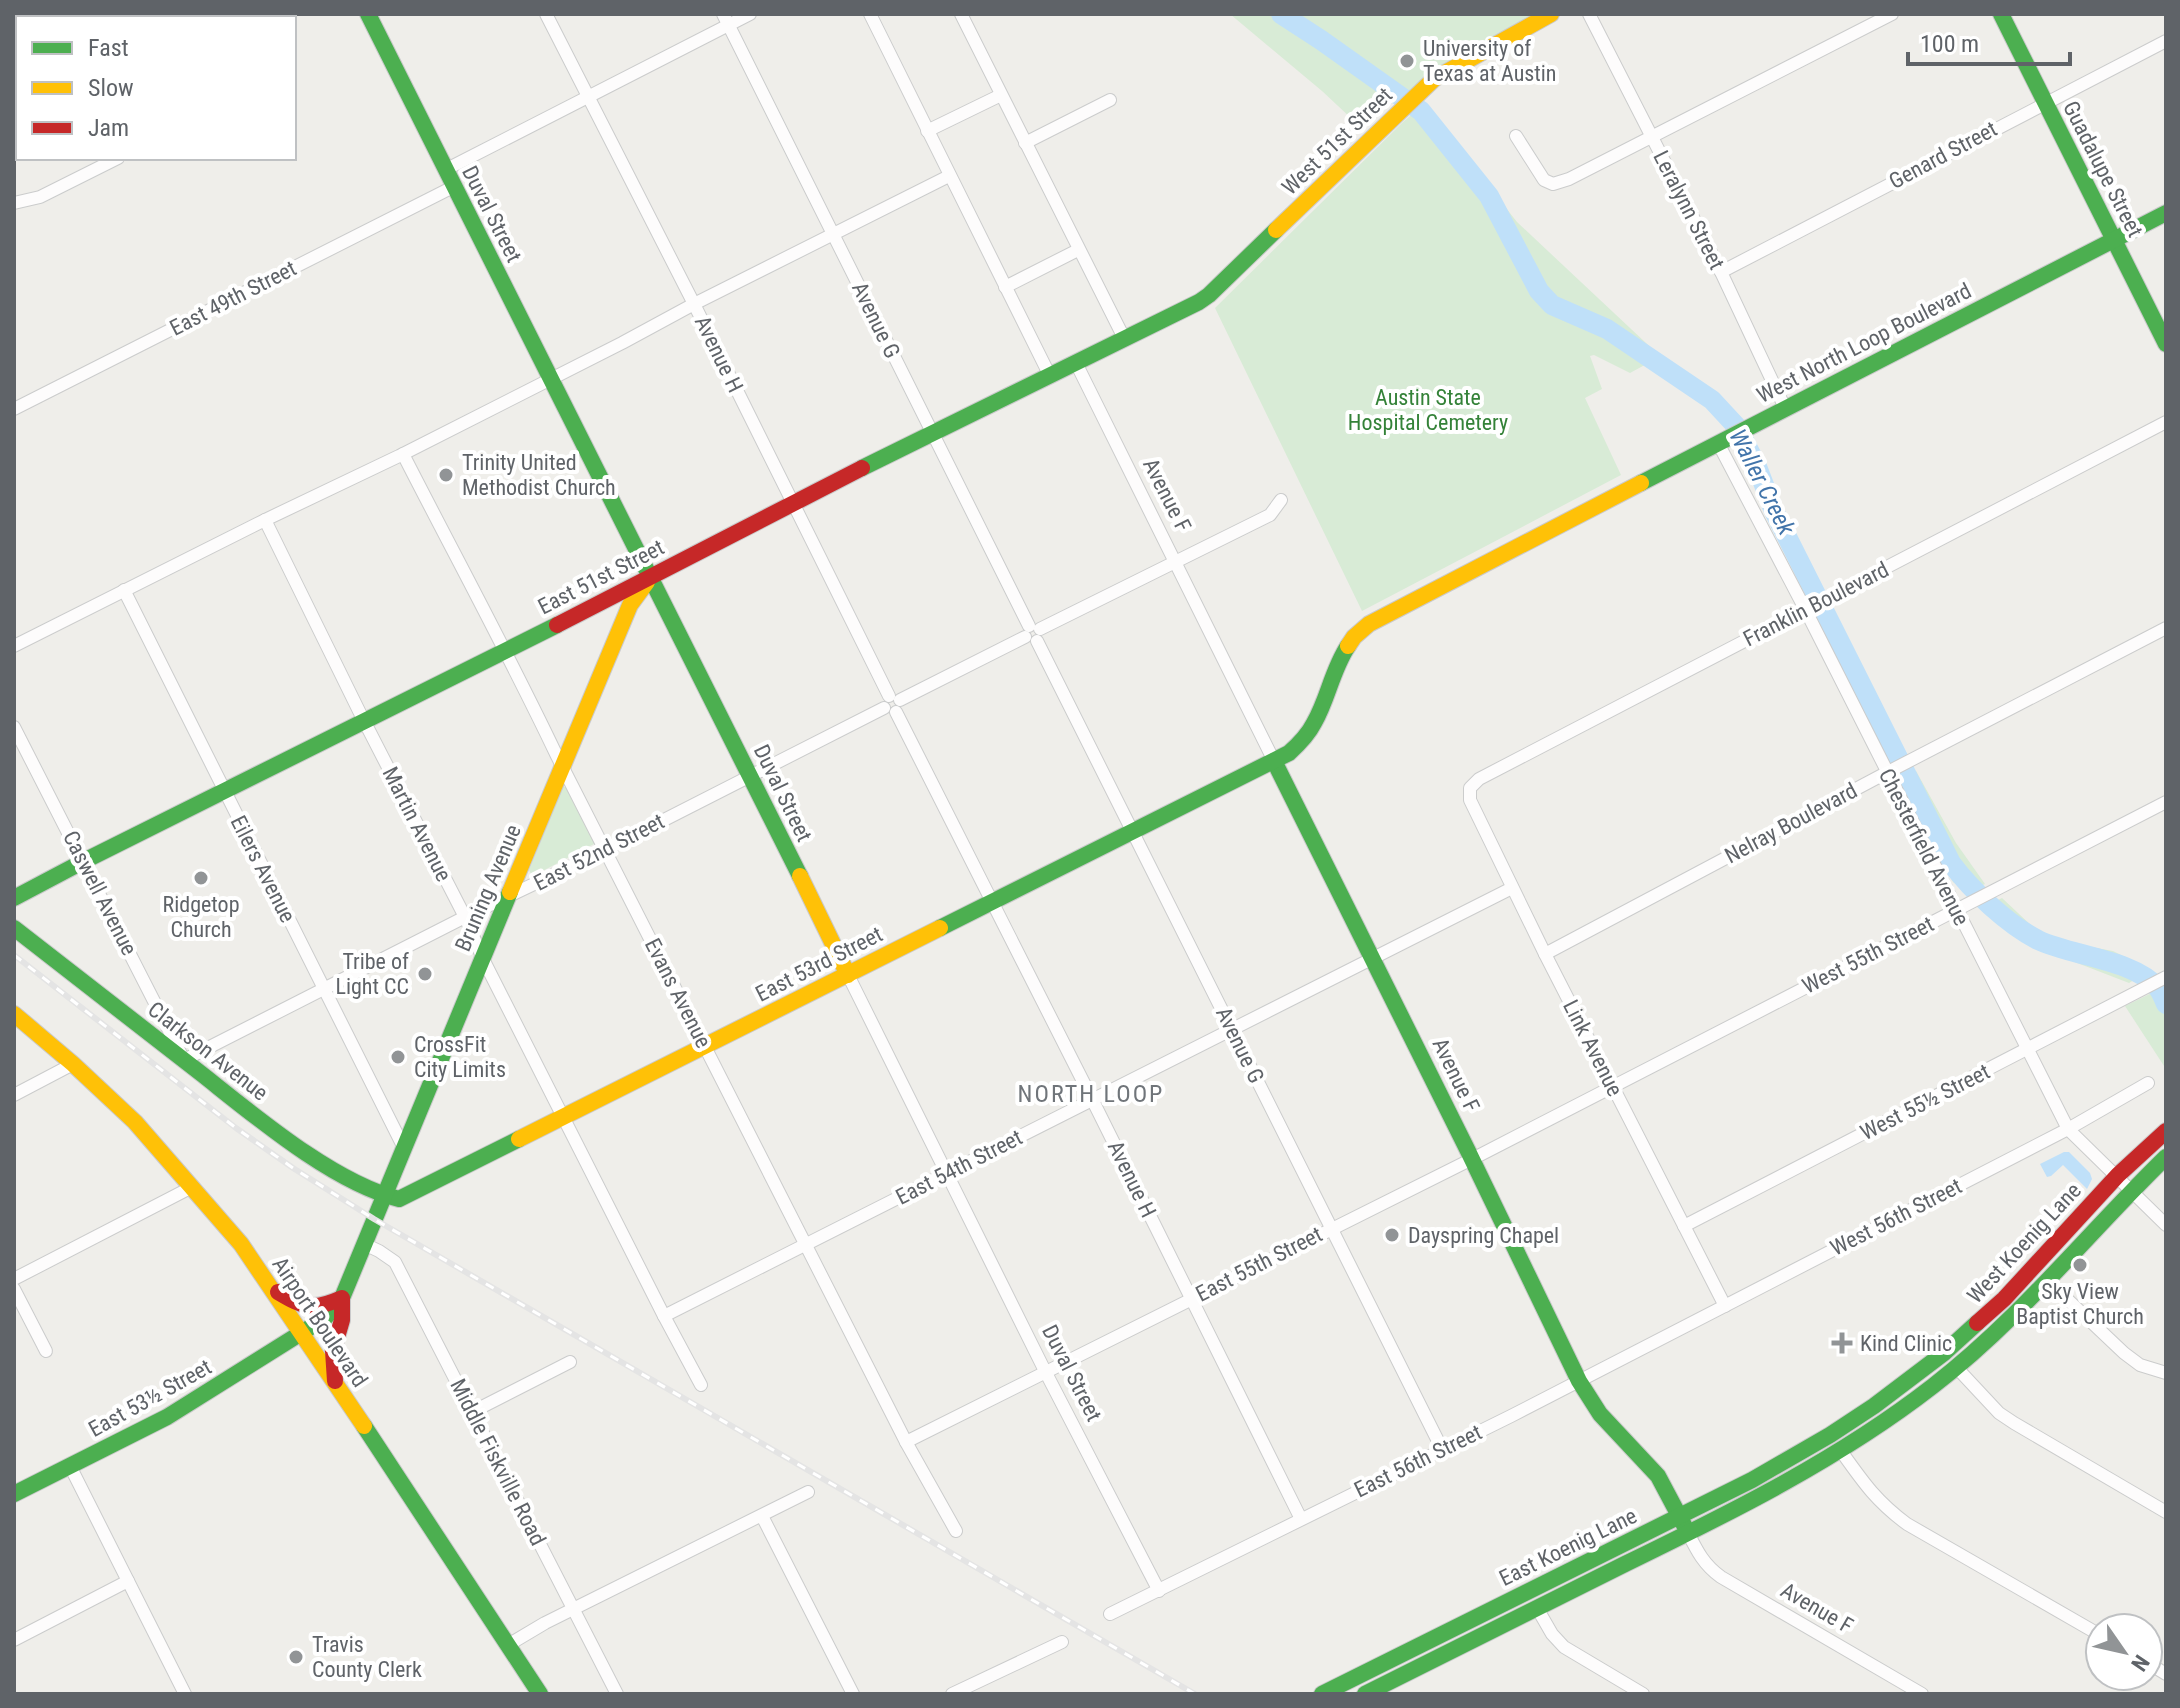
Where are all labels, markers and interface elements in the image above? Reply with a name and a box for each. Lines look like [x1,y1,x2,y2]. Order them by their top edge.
legend [16,16,296,160]
scale bar [1908,16,2070,66]
text: 100 m [1920,30,1979,58]
text: Fast [88,34,129,62]
place label: University of Texas at Austin [1423,36,1557,86]
marker: University of Texas at Austin [1398,52,1416,70]
text: Slow [88,74,134,102]
street label: West 51st Street [1277,82,1397,200]
street label: Guadalupe Street [2058,97,2148,241]
text: Jam [88,114,129,142]
street label: Genard Street [1885,116,2001,194]
street label: Leralynn Street [1648,147,1730,273]
street label: Duval Street [457,162,527,266]
street label: East 49th Street [166,255,300,341]
street label: Avenue G [847,278,905,362]
street label: West North Loop Boulevard [1753,278,1975,408]
street label: Avenue H [690,312,748,396]
park label: Austin State Hospital Cemetery [1348,385,1508,435]
water label: Waller Creek [1723,424,1801,540]
place label: Trinity United Methodist Church [462,450,616,500]
street label: Avenue F [1138,454,1196,536]
marker: Trinity United Methodist Church [437,466,455,484]
street label: East 51st Street [534,535,668,619]
street label: Franklin Boulevard [1739,557,1893,651]
street label: Duval Street [749,740,817,846]
street label: Martin Avenue [377,763,457,885]
street label: Chesterfield Avenue [1874,765,1974,929]
street label: Nelray Boulevard [1721,778,1861,868]
street label: East 52nd Street [530,808,668,896]
street label: Eilers Avenue [225,811,301,927]
street label: Bruning Avenue [450,821,526,955]
street label: Caswell Avenue [58,827,142,959]
marker: Ridgetop Church [192,869,210,887]
place label: Ridgetop Church [163,892,240,942]
street label: West 55th Street [1798,911,1938,999]
street label: East 53rd Street [751,921,887,1007]
street label: Evans Avenue [640,934,716,1052]
place label: Tribe of Light CC [336,949,409,999]
marker: Tribe of Light CC [416,965,434,983]
street label: Link Avenue [1558,996,1628,1100]
street label: Clarkson Avenue [143,997,273,1105]
street label: Avenue G [1211,1003,1269,1087]
place label: CrossFit City Limits [414,1032,506,1082]
street label: Avenue F [1427,1034,1485,1116]
marker: CrossFit City Limits [389,1048,407,1066]
street label: West 55½ Street [1856,1059,1994,1145]
district label: NORTH LOOP [1018,1080,1164,1108]
street label: East 54th Street [892,1124,1026,1210]
street label: Avenue H [1103,1137,1161,1221]
street label: West 56th Street [1826,1173,1966,1261]
street label: West Koenig Lane [1962,1178,2086,1308]
street label: East 55th Street [1192,1221,1326,1307]
place label: Dayspring Chapel [1408,1223,1559,1248]
marker: Dayspring Chapel [1383,1226,1401,1244]
street label: Airport Boulevard [267,1252,373,1392]
marker: Sky View Baptist Church [2071,1256,2089,1274]
place label: Sky View Baptist Church [2016,1279,2144,1329]
street label: Duval Street [1037,1321,1107,1425]
place label: Kind Clinic [1860,1331,1952,1356]
marker: Kind Clinic [1831,1332,1853,1354]
street label: East 53½ Street [84,1354,216,1442]
street label: Middle Fiskville Road [445,1375,551,1549]
street label: East 56th Street [1350,1419,1486,1503]
street label: East Koenig Lane [1495,1503,1641,1591]
street label: Avenue F [1777,1577,1857,1639]
north arrow [2084,1612,2164,1692]
place label: Travis County Clerk [312,1632,422,1682]
marker: Travis County Clerk [287,1648,305,1666]
text: N [2126,1650,2154,1675]

